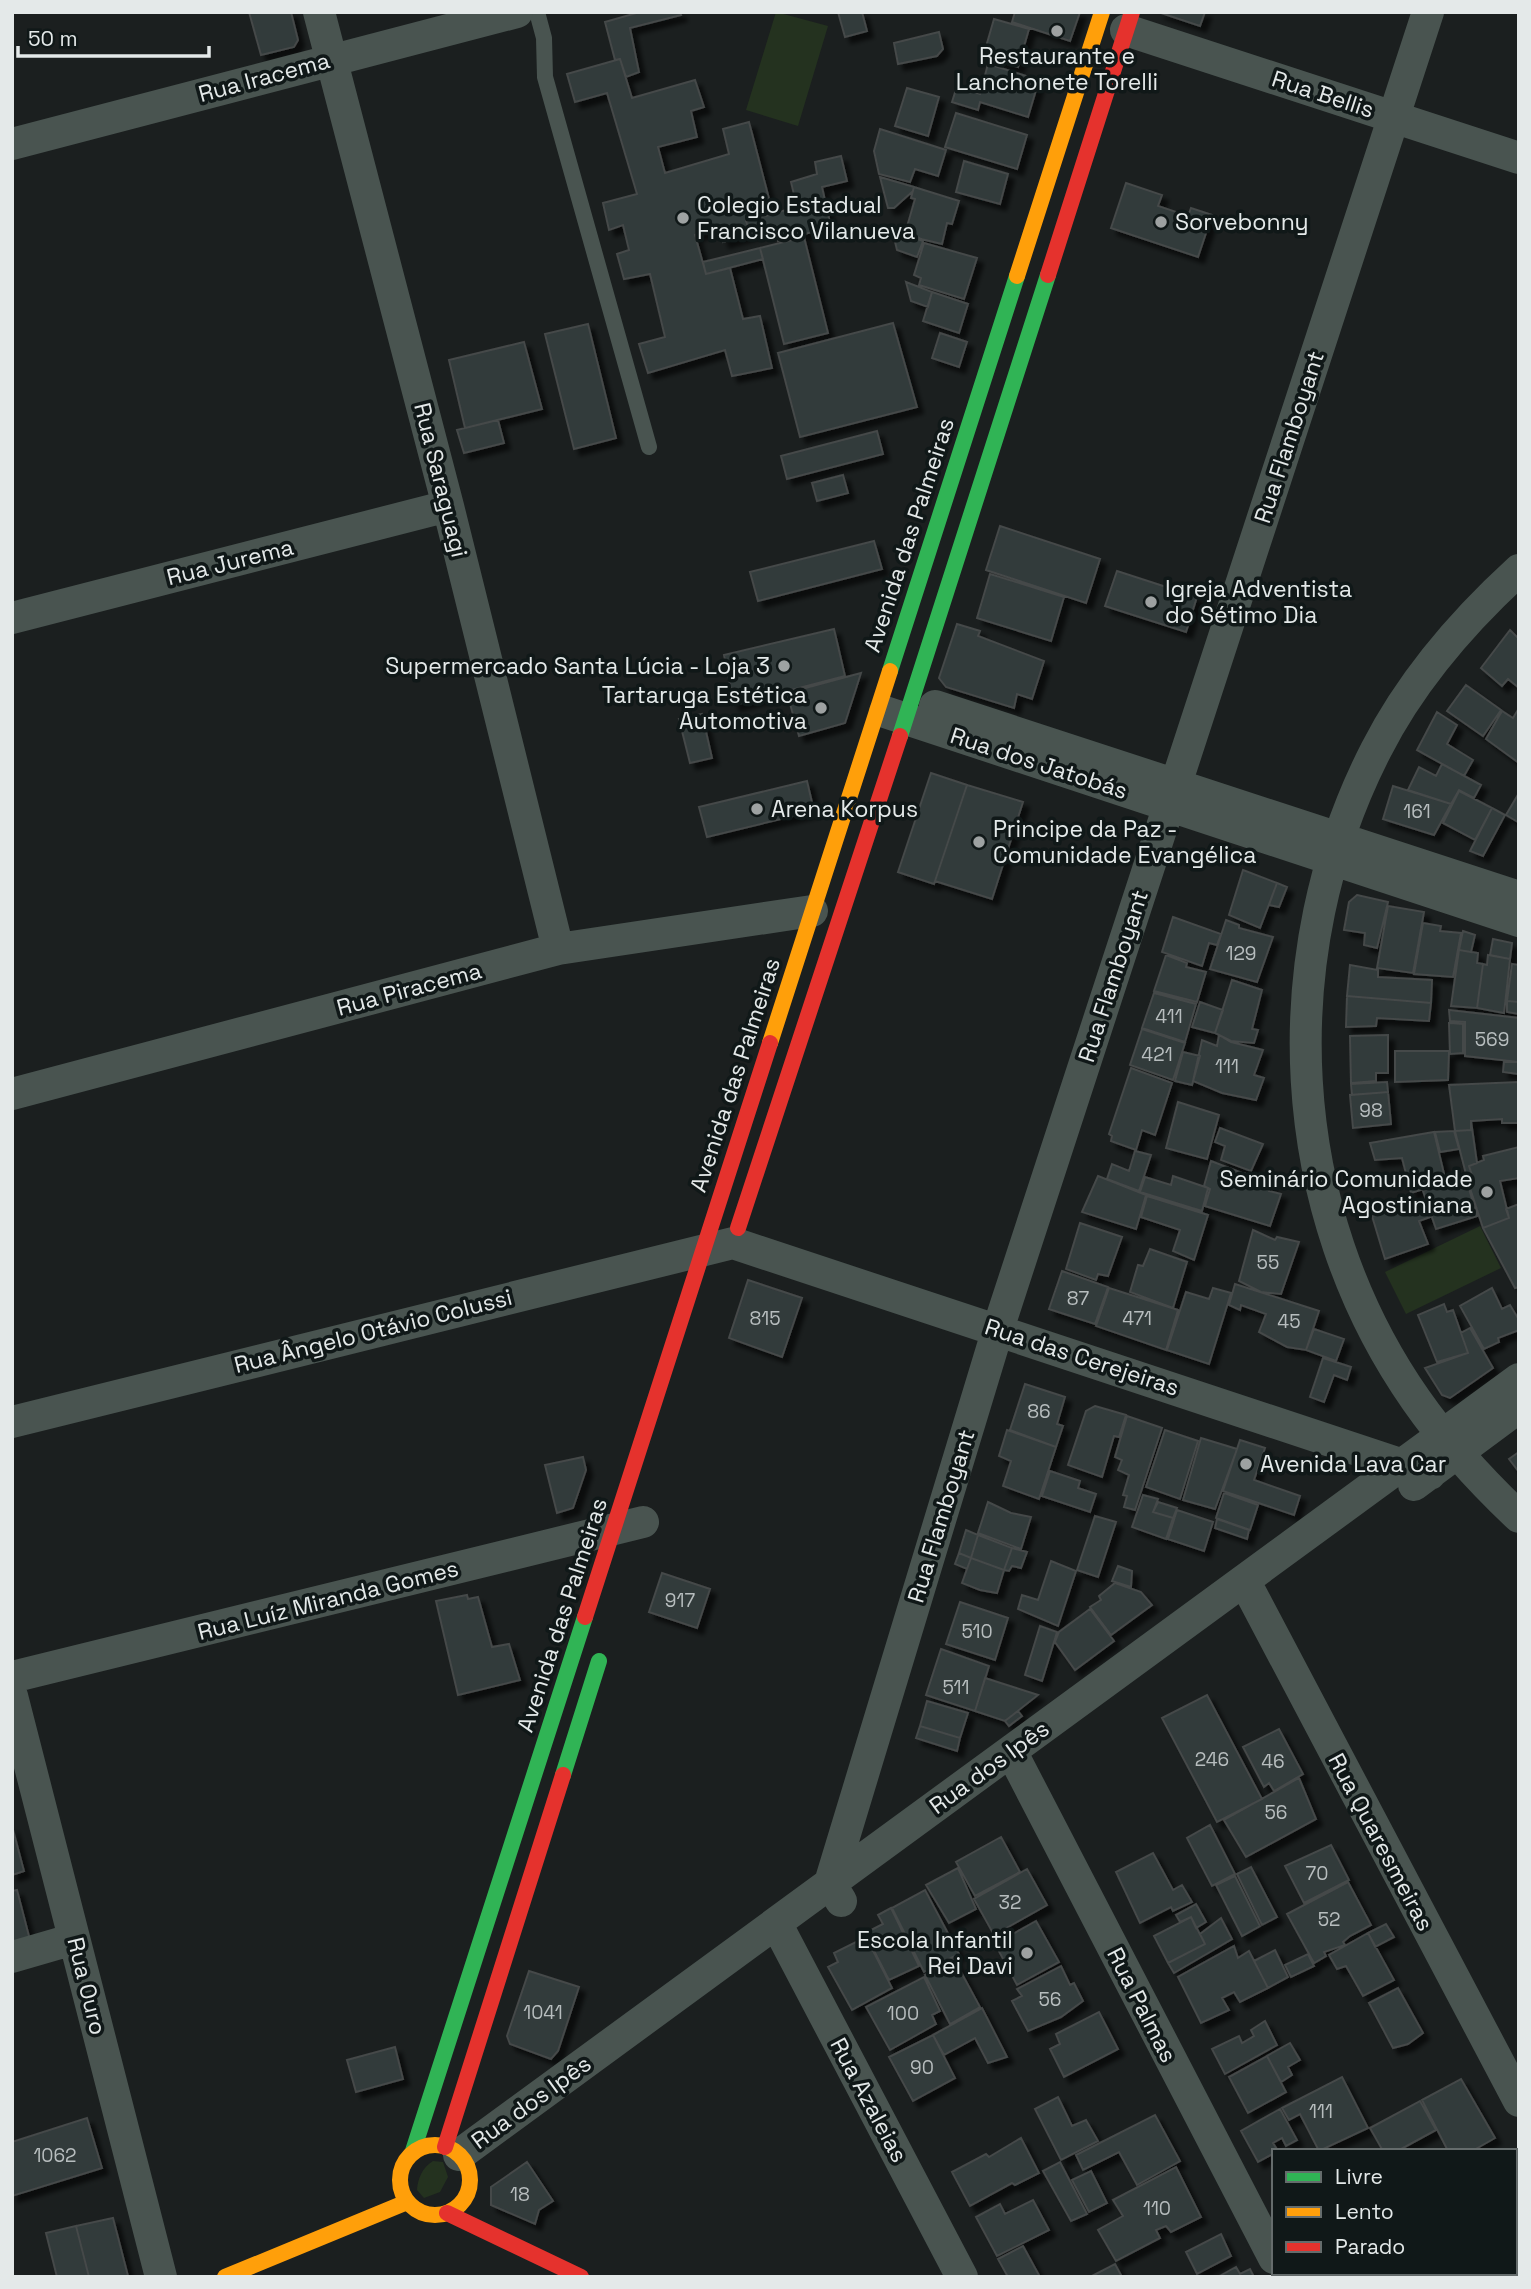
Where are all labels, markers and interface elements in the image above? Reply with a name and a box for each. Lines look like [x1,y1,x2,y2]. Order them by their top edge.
scale bar [18,14,208,58]
marker: Restaurante e Lanchonete Torelli [1049,23,1065,39]
text: 50 m [28,25,78,52]
place label: Restaurante e Lanchonete Torelli [956,41,1158,97]
street label: Rua Iracema [195,45,333,109]
street label: Rua Bellis [1268,63,1378,125]
place label: Colegio Estadual Francisco Vilanueva [697,190,915,246]
place label: Sorvebonny [1175,207,1309,237]
marker: Colegio Estadual Francisco Vilanueva [675,210,691,226]
marker: Sorvebonny [1153,214,1169,230]
street label: Rua Flamboyant [1247,347,1331,527]
street label: Rua Saraguagi [407,400,475,560]
street label: Avenida das Palmeiras [857,414,961,656]
street label: Rua Jurema [163,532,297,592]
place label: Igreja Adventista do Sétimo Dia [1165,574,1352,630]
marker: Igreja Adventista do Sétimo Dia [1143,594,1159,610]
place label: Supermercado Santa Lúcia - Loja 3 [385,651,770,681]
marker: Supermercado Santa Lúcia - Loja 3 [776,658,792,674]
place label: Tartaruga Estética Automotiva [602,680,807,736]
marker: Tartaruga Estética Automotiva [813,700,829,716]
street label: Rua dos Jatobás [946,720,1132,806]
place label: Arena Korpus [771,794,918,824]
house number: 161 [1403,799,1431,824]
marker: Arena Korpus [749,801,765,817]
place label: Principe da Paz - Comunidade Evangélica [993,814,1256,870]
marker: Principe da Paz - Comunidade Evangélica [971,834,987,850]
street label: Rua Flamboyant [1071,886,1155,1066]
house number: 129 [1226,941,1256,966]
street label: Avenida das Palmeiras [683,954,787,1196]
street label: Rua Piracema [333,955,485,1023]
house number: 411 [1155,1004,1183,1029]
house number: 569 [1475,1027,1509,1052]
house number: 421 [1141,1042,1173,1067]
house number: 111 [1215,1054,1239,1079]
house number: 98 [1359,1098,1383,1123]
place label: Seminário Comunidade Agostiniana [1220,1164,1473,1220]
marker: Seminário Comunidade Agostiniana [1479,1184,1495,1200]
house number: 55 [1257,1250,1279,1275]
street label: Rua Ângelo Otávio Colussi [231,1282,515,1380]
house number: 87 [1067,1286,1089,1311]
house number: 815 [749,1306,781,1331]
house number: 471 [1122,1306,1152,1331]
house number: 45 [1277,1309,1301,1334]
street label: Rua das Cerejeiras [981,1311,1183,1403]
house number: 86 [1027,1399,1051,1424]
street label: Rua Flamboyant [900,1426,982,1606]
place label: Avenida Lava Car [1260,1449,1446,1479]
marker: Avenida Lava Car [1238,1456,1254,1472]
street label: Avenida das Palmeiras [510,1494,614,1736]
street label: Rua Luíz Miranda Gomes [194,1553,462,1647]
house number: 917 [665,1588,695,1613]
house number: 510 [961,1619,993,1644]
house number: 511 [943,1675,970,1700]
street label: Rua dos Ipês [923,1713,1055,1821]
house number: 246 [1195,1747,1229,1772]
street label: Rua Quaresmeiras [1322,1748,1440,1936]
house number: 46 [1261,1749,1285,1774]
house number: 56 [1264,1800,1288,1825]
house number: 70 [1306,1861,1328,1886]
house number: 32 [999,1890,1021,1915]
house number: 52 [1318,1907,1340,1932]
place label: Escola Infantil Rei Davi [857,1925,1013,1981]
street label: Rua Ouro [60,1934,114,2038]
street label: Rua Palmas [1100,1942,1184,2068]
marker: Escola Infantil Rei Davi [1019,1945,1035,1961]
house number: 56 [1038,1987,1062,2012]
house number: 1041 [523,2000,563,2025]
house number: 100 [887,2001,919,2026]
street label: Rua Azaleias [824,2032,914,2168]
street label: Rua dos Ipês [465,2048,597,2156]
house number: 90 [910,2055,934,2080]
house number: 111 [1309,2099,1333,2124]
house number: 1062 [33,2143,77,2168]
legend [1272,2149,1517,2275]
text: Livre [1335,2163,1383,2190]
house number: 18 [510,2182,530,2207]
house number: 110 [1143,2196,1171,2221]
text: Lento [1335,2198,1394,2225]
text: Parado [1335,2233,1405,2260]

